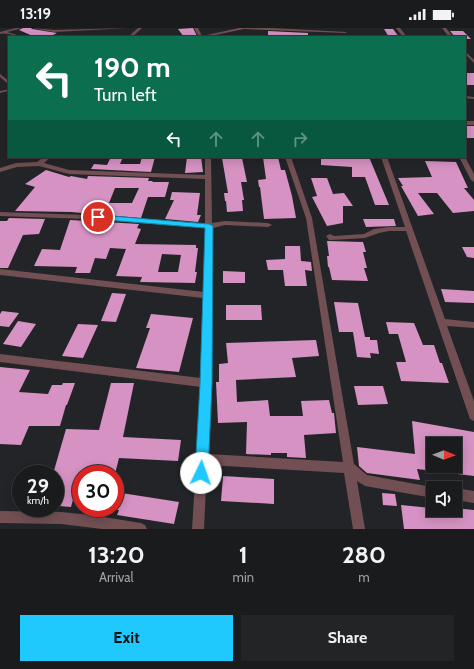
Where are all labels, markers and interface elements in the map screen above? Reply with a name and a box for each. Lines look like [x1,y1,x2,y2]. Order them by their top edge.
text: 13:19 [20,5,51,23]
text: 190 m [94,50,170,84]
icon: left [28,52,80,104]
text: Turn left [94,84,157,106]
icon: left [163,128,185,150]
icon: ahead [205,128,227,150]
icon: ahead [247,128,269,150]
icon: right [289,128,311,150]
pin [81,200,115,234]
icon: arrive [87,206,109,228]
north arrow [426,437,462,473]
map controls [426,437,462,517]
position arrow [180,452,222,494]
speed limit sign: 30 [72,465,124,517]
text: 29 [27,474,49,498]
button: sound [426,481,462,517]
text: km/h [27,494,49,507]
text: 13:20 [88,540,145,569]
text: 1 [239,540,248,569]
text: 280 [342,540,386,569]
text: Arrival [99,569,134,585]
text: min [233,569,254,585]
text: m [358,569,370,585]
button: Exit [20,615,233,661]
button: Share [241,615,454,661]

